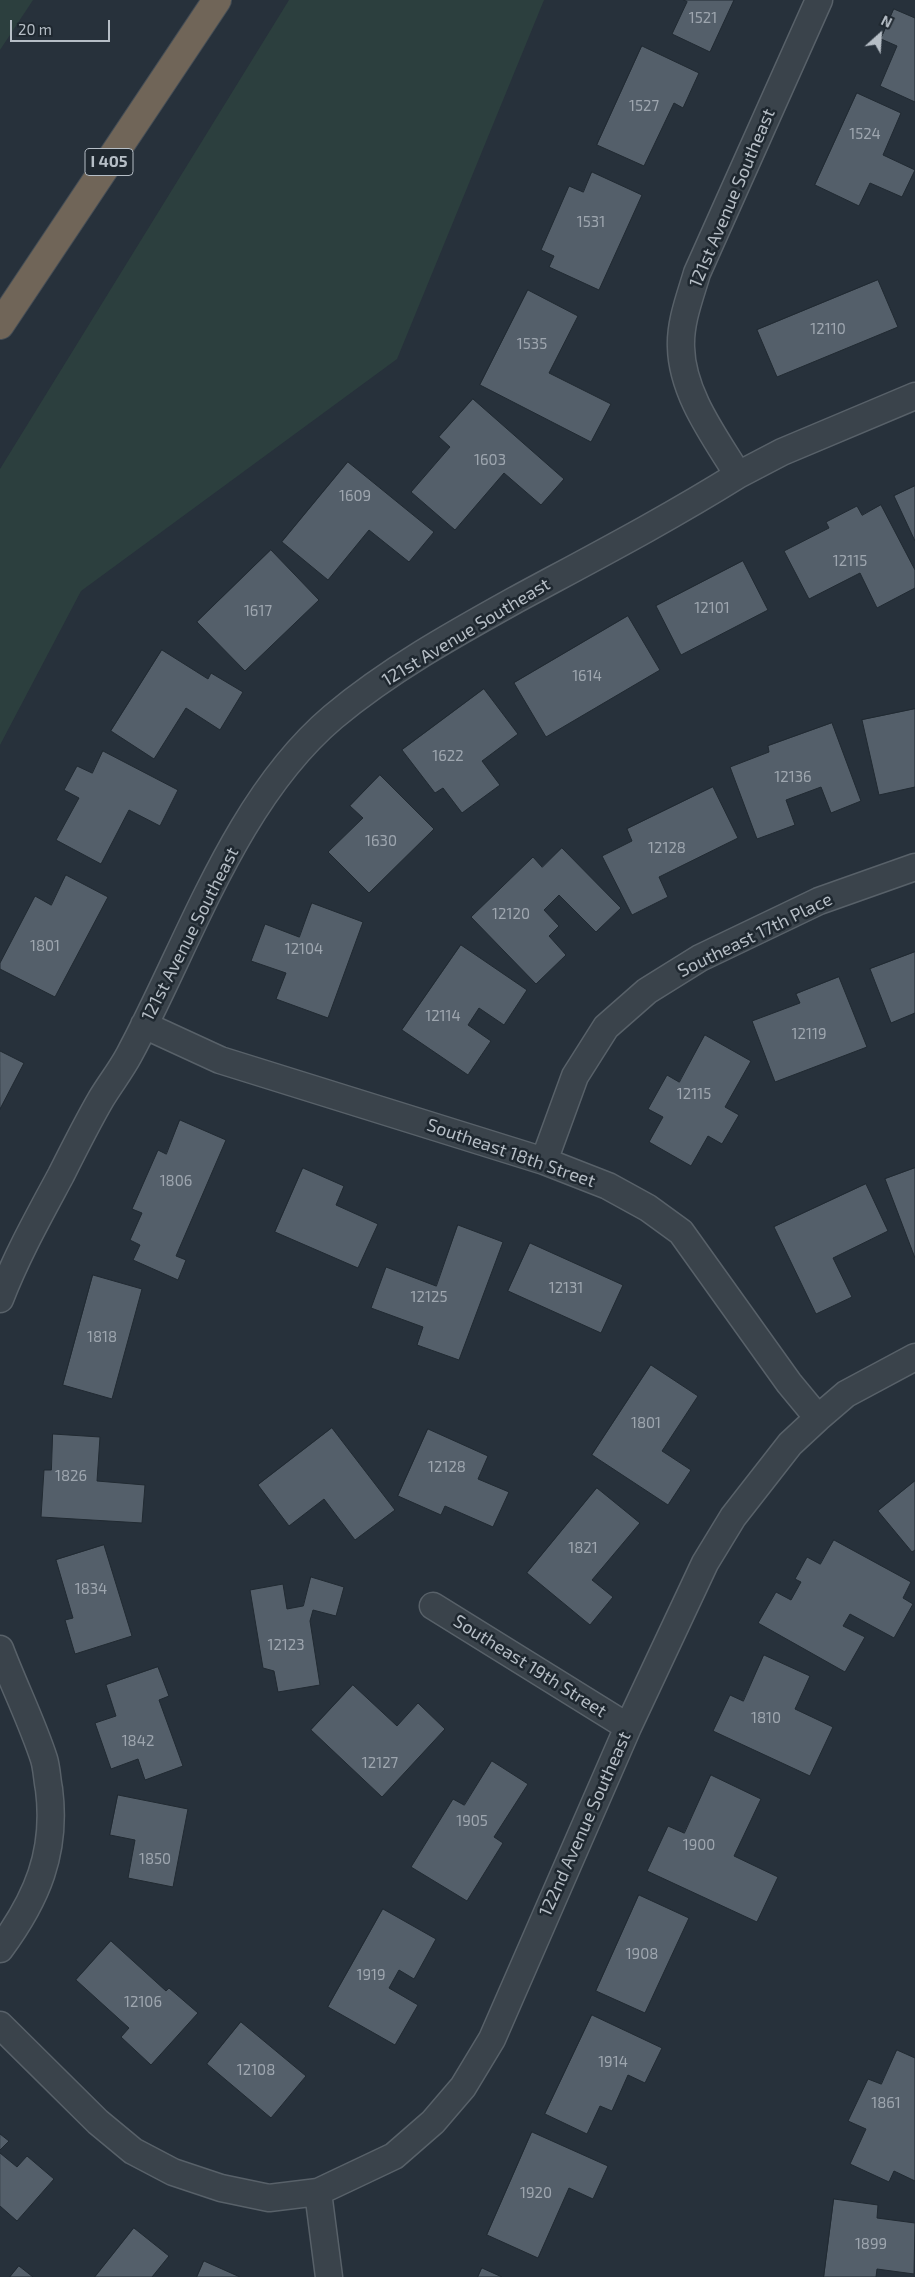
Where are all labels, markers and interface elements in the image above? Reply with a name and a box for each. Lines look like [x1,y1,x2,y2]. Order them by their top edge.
house number: 1521 [689,9,717,27]
scale bar [12,10,112,42]
north arrow [855,10,905,60]
text: N [879,11,895,31]
text: 20 m [18,20,52,38]
house number: 1527 [629,97,659,115]
street label: 121st Avenue Southeast [685,105,779,291]
house number: 1524 [849,125,881,143]
road number: I 405 [85,148,133,176]
house number: 1531 [577,213,605,231]
house number: 12110 [810,320,846,338]
house number: 1535 [517,335,547,353]
house number: 1603 [474,451,506,469]
house number: 1609 [339,487,371,505]
house number: 12115 [833,552,867,570]
street label: 121st Avenue Southeast [378,573,554,691]
house number: 12101 [694,599,730,617]
house number: 1617 [244,602,272,620]
house number: 1614 [572,667,602,685]
house number: 1622 [432,747,464,765]
house number: 12136 [774,768,812,786]
house number: 1630 [365,832,397,850]
house number: 12128 [648,839,686,857]
street label: 121st Avenue Southeast [137,843,243,1025]
street label: Southeast 17th Place [674,888,836,982]
house number: 12120 [492,905,530,923]
house number: 1801 [30,937,60,955]
house number: 12104 [285,940,323,958]
house number: 12114 [425,1007,461,1025]
house number: 12119 [792,1025,826,1043]
house number: 12115 [677,1085,711,1103]
street label: Southeast 18th Street [424,1114,598,1192]
house number: 1806 [160,1172,192,1190]
house number: 12131 [549,1279,583,1297]
house number: 12125 [411,1288,447,1306]
house number: 1818 [87,1328,117,1346]
house number: 1801 [631,1414,661,1432]
house number: 12128 [428,1458,466,1476]
house number: 1826 [55,1467,87,1485]
house number: 1821 [568,1539,598,1557]
house number: 1834 [75,1580,107,1598]
street label: Southeast 19th Street [450,1610,610,1722]
house number: 12123 [267,1636,305,1654]
house number: 1810 [751,1709,781,1727]
street label: 122nd Avenue Southeast [534,1728,636,1920]
house number: 1842 [122,1732,154,1750]
house number: 12127 [362,1754,398,1772]
house number: 1905 [456,1812,488,1830]
house number: 1900 [683,1836,715,1854]
house number: 1850 [139,1850,171,1868]
house number: 1908 [626,1945,658,1963]
house number: 1919 [356,1966,386,1984]
house number: 12106 [124,1993,162,2011]
house number: 1914 [598,2053,628,2071]
house number: 12108 [237,2061,275,2079]
house number: 1861 [871,2094,901,2112]
house number: 1920 [520,2184,552,2202]
house number: 1899 [855,2235,887,2253]

